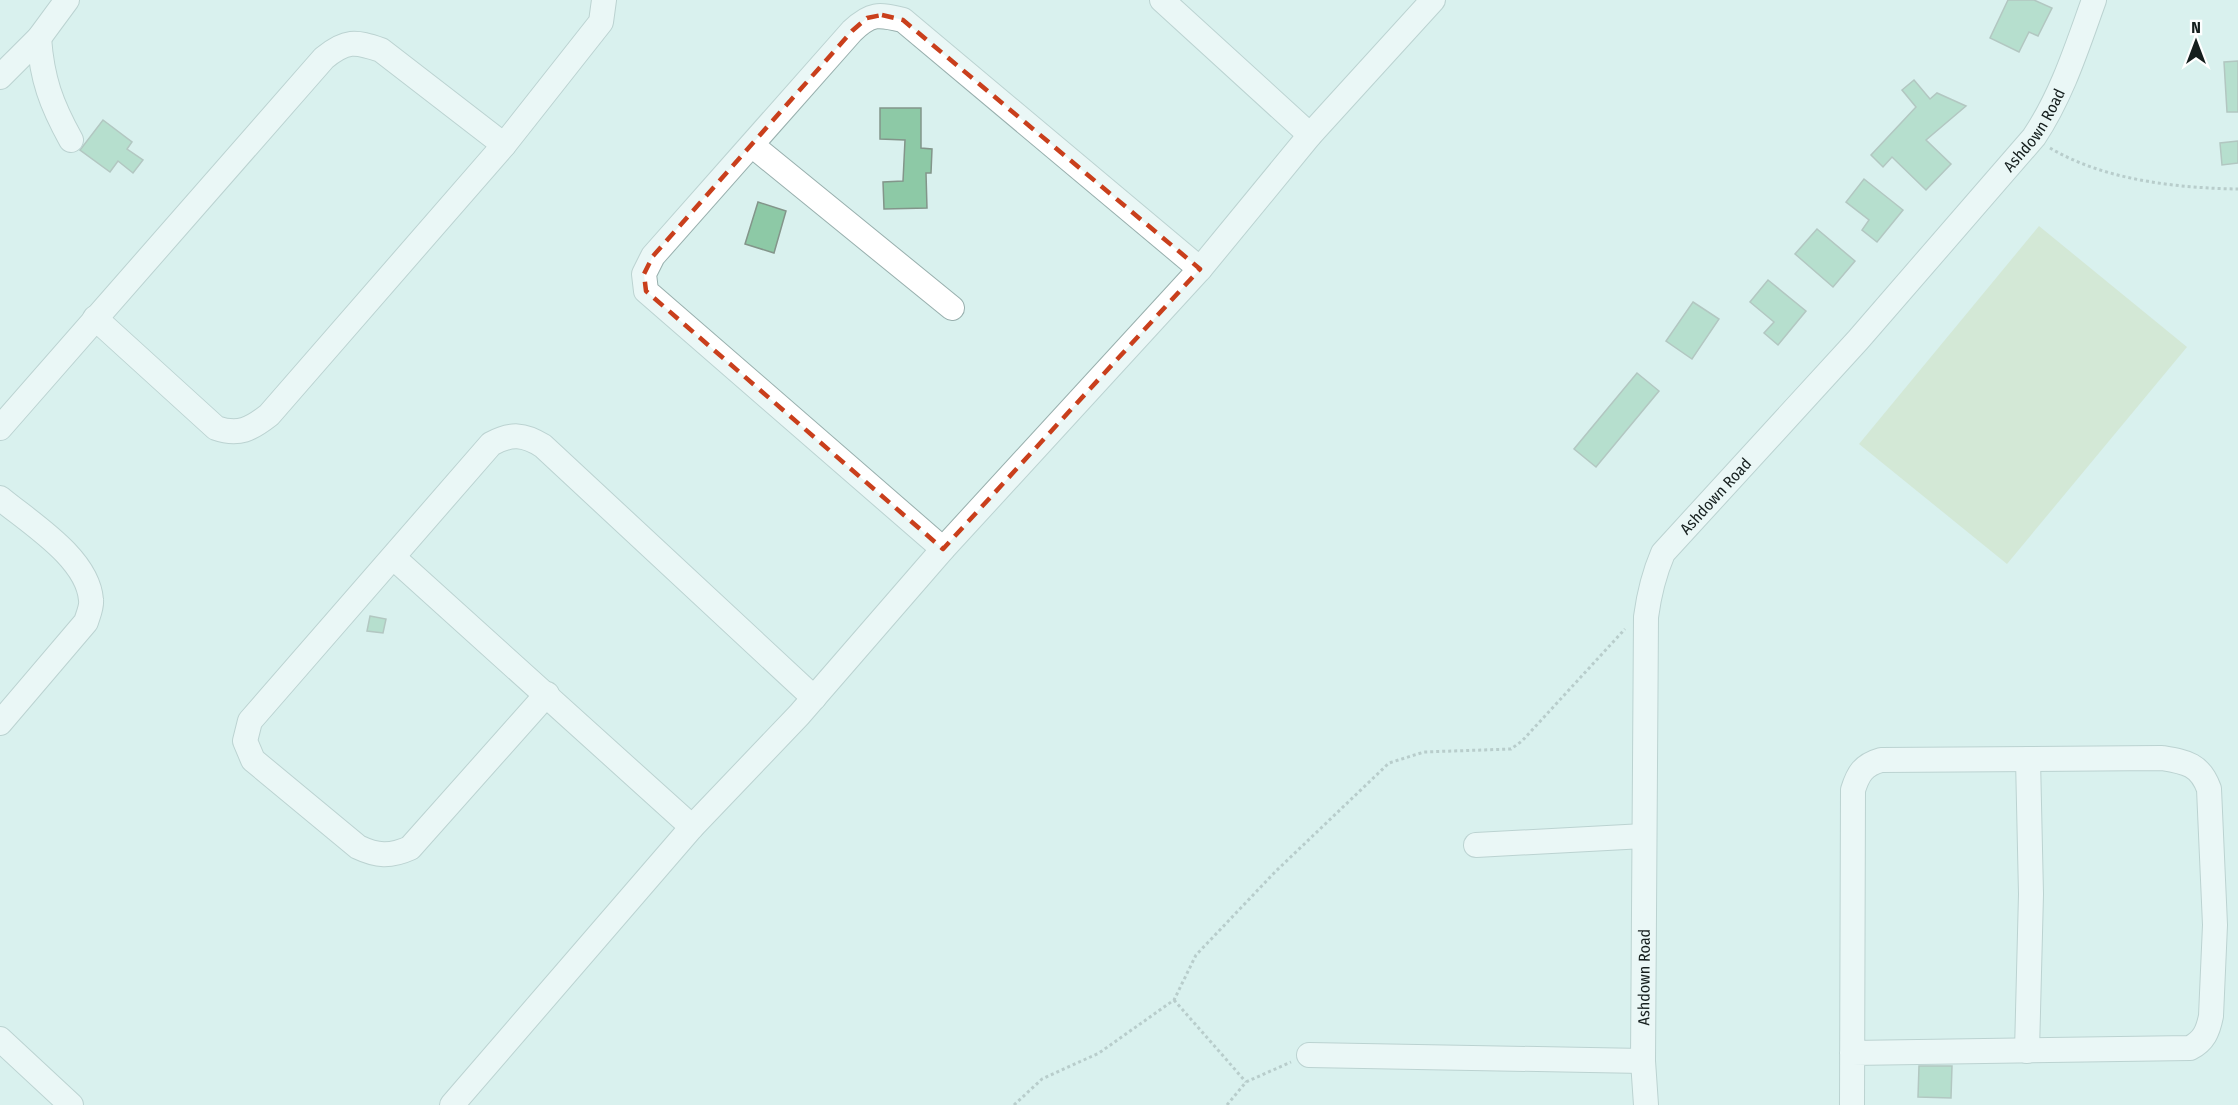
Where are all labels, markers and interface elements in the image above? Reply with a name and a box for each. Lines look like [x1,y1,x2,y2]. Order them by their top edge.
north arrow [2166,12,2226,72]
text: N [2191,18,2201,37]
street label: Ashdown Road [1999,85,2069,175]
street label: Ashdown Road [1676,454,1755,538]
street label: Ashdown Road [1634,929,1653,1025]

